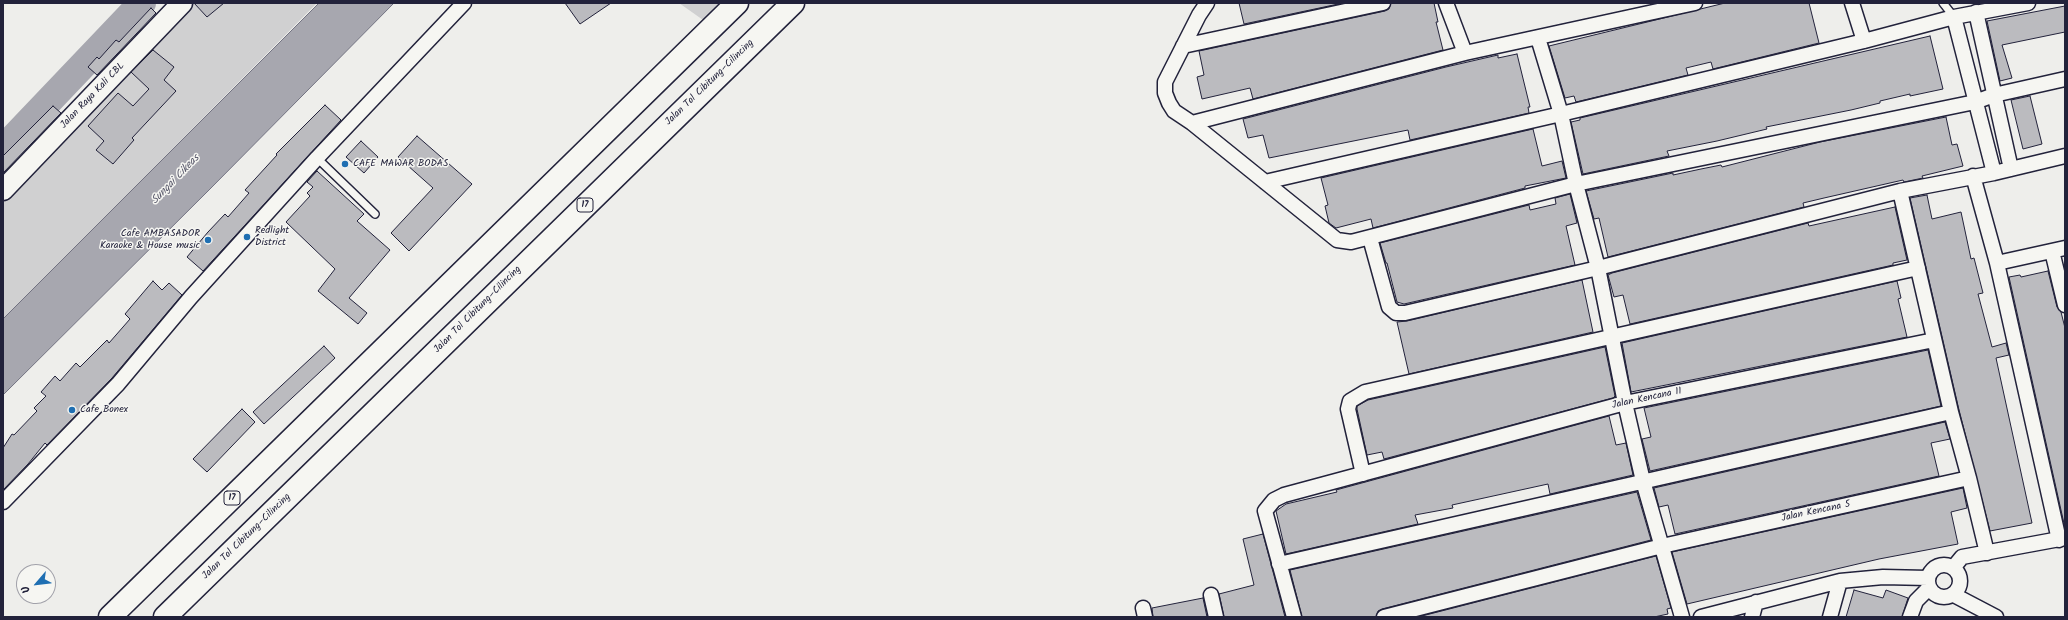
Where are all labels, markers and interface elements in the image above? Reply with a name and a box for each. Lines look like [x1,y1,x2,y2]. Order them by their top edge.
street label: Jalan Tol Cibitung–Cilincing [663,38,757,128]
street label: Jalan Raya Kali CBL [58,61,128,131]
water label: Sungai Cikeas [149,153,203,207]
place label: CAFE MAWAR BODAS [353,158,448,170]
marker: CAFE MAWAR BODAS [340,159,350,169]
road number: 17 [577,198,593,212]
place label: Redlight District [255,225,289,248]
place label: Cafe AMBASADOR Karaoke & House music [100,228,200,252]
marker: Redlight District [242,232,252,242]
marker: Cafe AMBASADOR Karaoke & House music [203,235,213,245]
street label: Jalan Tol Cibitung–Cilincing [432,264,524,356]
street label: Jalan Kencana 11 [1611,386,1683,412]
place label: Cafe Bonex [80,404,128,416]
marker: Cafe Bonex [67,405,77,415]
road number: 17 [224,491,240,505]
street label: Jalan Tol Cibitung–Cilincing [200,492,294,582]
street label: Jalan Kencana 5 [1780,499,1852,525]
north arrow [16,564,56,604]
text: U [17,582,36,596]

